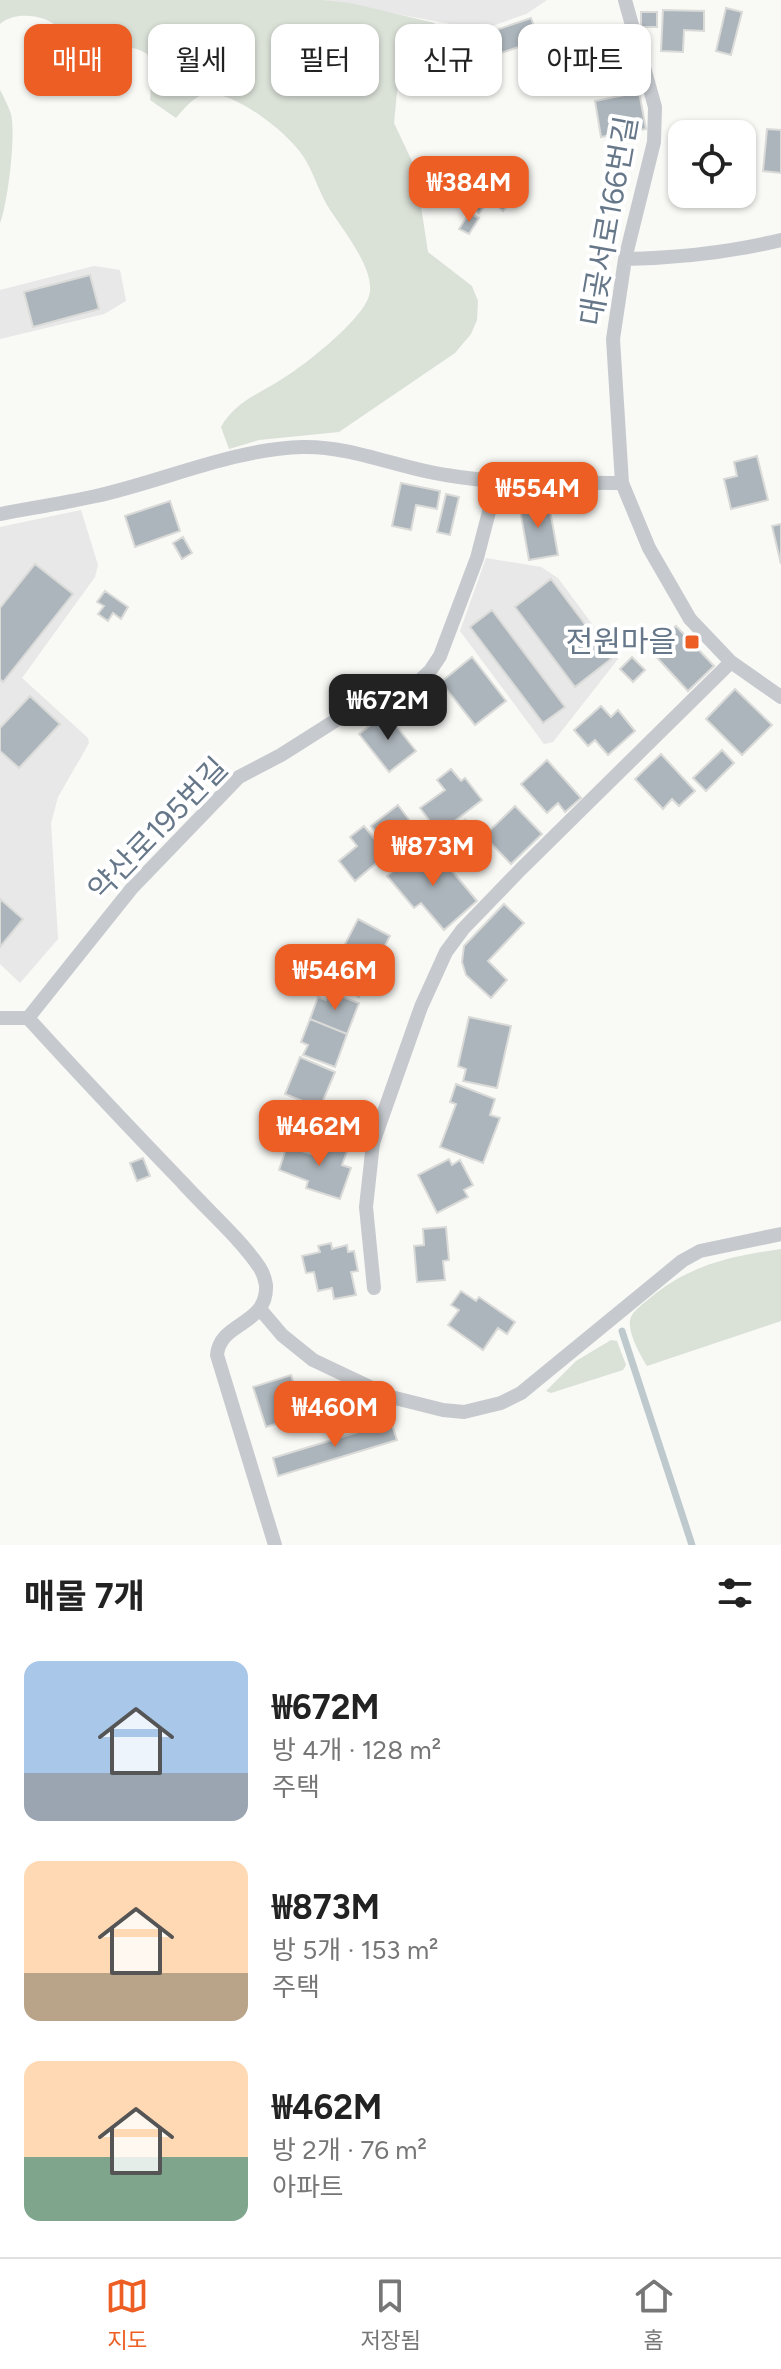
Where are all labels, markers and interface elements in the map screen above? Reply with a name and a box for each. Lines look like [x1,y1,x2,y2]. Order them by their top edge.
chip: 매매 [24,24,132,96]
chip: 월세 [148,24,255,96]
chip: 필터 [271,24,379,96]
chip: 신규 [395,24,502,96]
chip: 아파트 [518,24,651,96]
street label: 대곶서로166번길 [572,113,645,328]
map controls [668,120,756,208]
button: locate [668,120,756,208]
pin: ₩384M [413,156,525,224]
text: ₩384M [427,166,511,198]
pin: ₩554M [482,462,594,530]
text: ₩554M [496,472,580,504]
place label: 전원마을 [566,623,676,660]
marker: 전원마을 [683,633,701,651]
pin: ₩672M [332,674,444,742]
text: ₩672M [347,684,429,716]
street label: 약산로195번길 [80,749,235,908]
pin: ₩873M [377,820,489,888]
text: ₩873M [392,830,474,862]
pin: ₩546M [279,944,391,1012]
text: ₩546M [293,954,377,986]
pin: ₩462M [263,1100,375,1168]
text: ₩462M [277,1110,361,1142]
pin: ₩460M [279,1381,391,1449]
text: ₩460M [292,1391,378,1423]
icon: filters [713,1571,757,1615]
text: 매물 7개 [24,1576,145,1617]
text: ₩672M [272,1687,380,1728]
icon: home [88,1693,184,1789]
text: 방 4개 · 128 m² [272,1734,441,1766]
text: 주택 [272,1771,320,1803]
text: ₩873M [272,1887,380,1928]
icon: home [88,1893,184,1989]
text: 방 5개 · 153 m² [272,1934,438,1966]
text: 주택 [272,1971,320,2003]
text: ₩462M [272,2087,382,2128]
icon: home [88,2093,184,2189]
text: 방 2개 · 76 m² [272,2134,427,2166]
text: 아파트 [272,2171,344,2203]
tab: 지도 [105,2274,149,2354]
tab: 저장됨 [360,2274,421,2354]
tab: 홈 [632,2274,676,2354]

